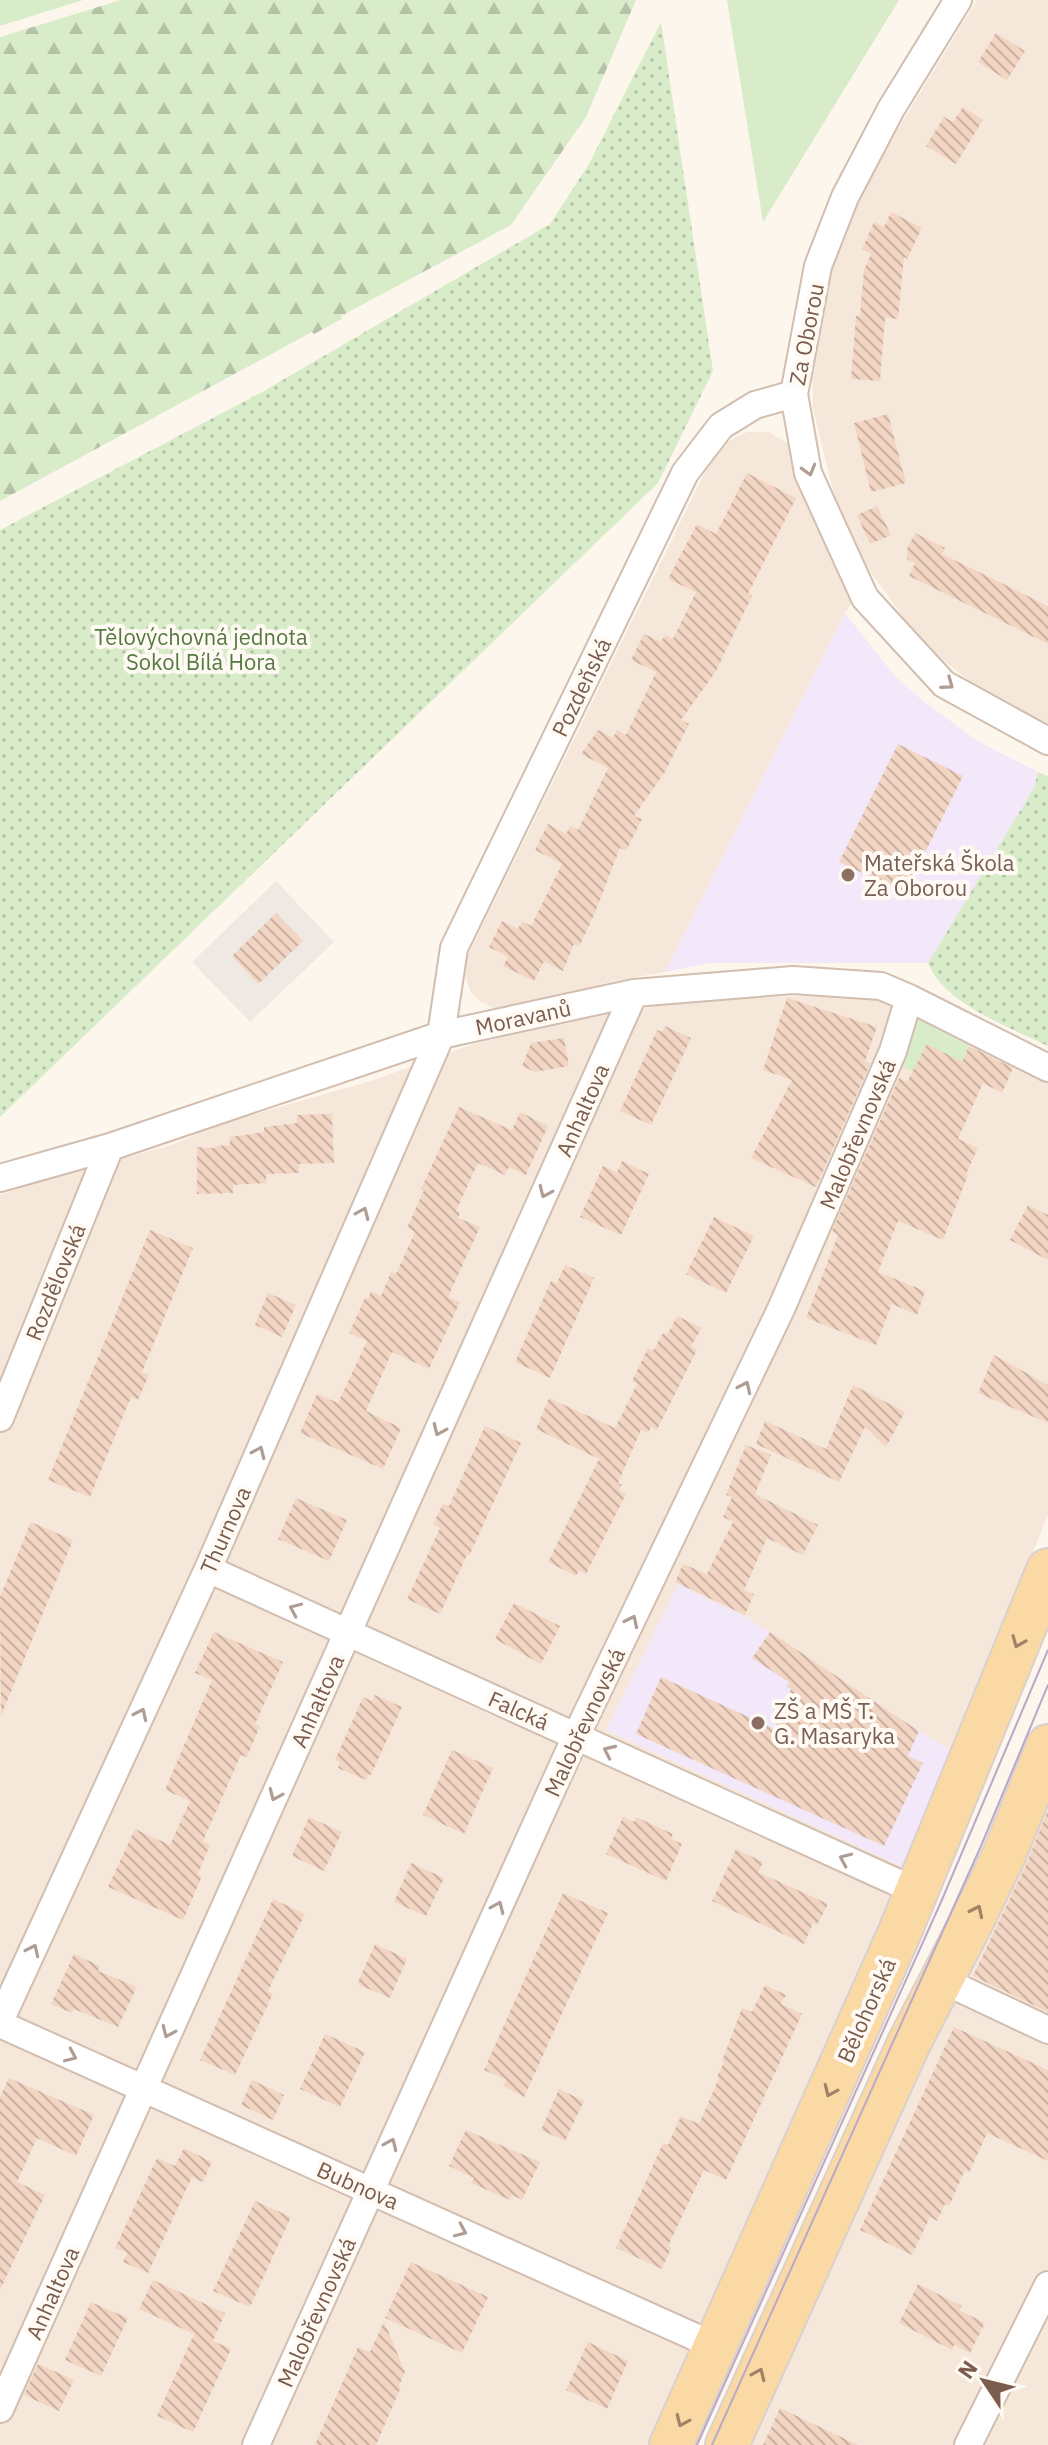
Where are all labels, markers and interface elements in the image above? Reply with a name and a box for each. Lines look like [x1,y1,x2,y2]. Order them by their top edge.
street label: Za Oborou [782,281,830,387]
one-way arrow [800,463,816,476]
park label: Tělovýchovná jednota Sokol Bílá Hora [94,622,308,676]
street label: Pozdeňská [545,633,617,741]
one-way arrow [939,674,954,689]
place label: Mateřská Škola Za Oborou [864,848,1015,902]
marker: Mateřská Škola Za Oborou [839,866,857,884]
street label: Moravanů [472,993,574,1041]
street label: Malobřevnovská [812,1054,902,1214]
street label: Anhaltova [549,1059,615,1161]
one-way arrow [539,1184,555,1199]
one-way arrow [354,1207,370,1221]
street label: Rozdělovská [18,1219,92,1345]
one-way arrow [735,1381,751,1395]
one-way arrow [433,1421,449,1436]
one-way arrow [250,1445,266,1460]
street label: Thurnova [193,1482,257,1578]
one-way arrow [289,1603,304,1619]
one-way arrow [622,1615,638,1629]
one-way arrow [1012,1634,1028,1648]
street label: Malobřevnovská [537,1643,631,1801]
street label: Anhaltova [284,1650,350,1752]
street label: Falcká [484,1684,554,1736]
place label: ZŠ a MŠ T. G. Masaryka [774,1696,895,1750]
one-way arrow [132,1708,148,1723]
marker: ZŠ a MŠ T. G. Masaryka [749,1714,767,1732]
one-way arrow [602,1745,617,1761]
one-way arrow [269,1786,285,1801]
one-way arrow [839,1853,853,1869]
one-way arrow [489,1901,505,1915]
one-way arrow [967,1904,983,1919]
one-way arrow [23,1944,39,1959]
street label: Bělohorská [830,1953,902,2067]
one-way arrow [162,2023,178,2038]
one-way arrow [63,2046,77,2062]
one-way arrow [824,2083,840,2097]
one-way arrow [381,2138,397,2152]
street label: Bubnova [313,2154,404,2216]
one-way arrow [453,2222,468,2238]
street label: Malobřevnovská [270,2232,362,2391]
street label: Anhaltova [19,2242,85,2344]
north arrow [944,2341,1024,2421]
text: N [951,2354,984,2384]
one-way arrow [750,2368,766,2382]
one-way arrow [675,2413,691,2427]

